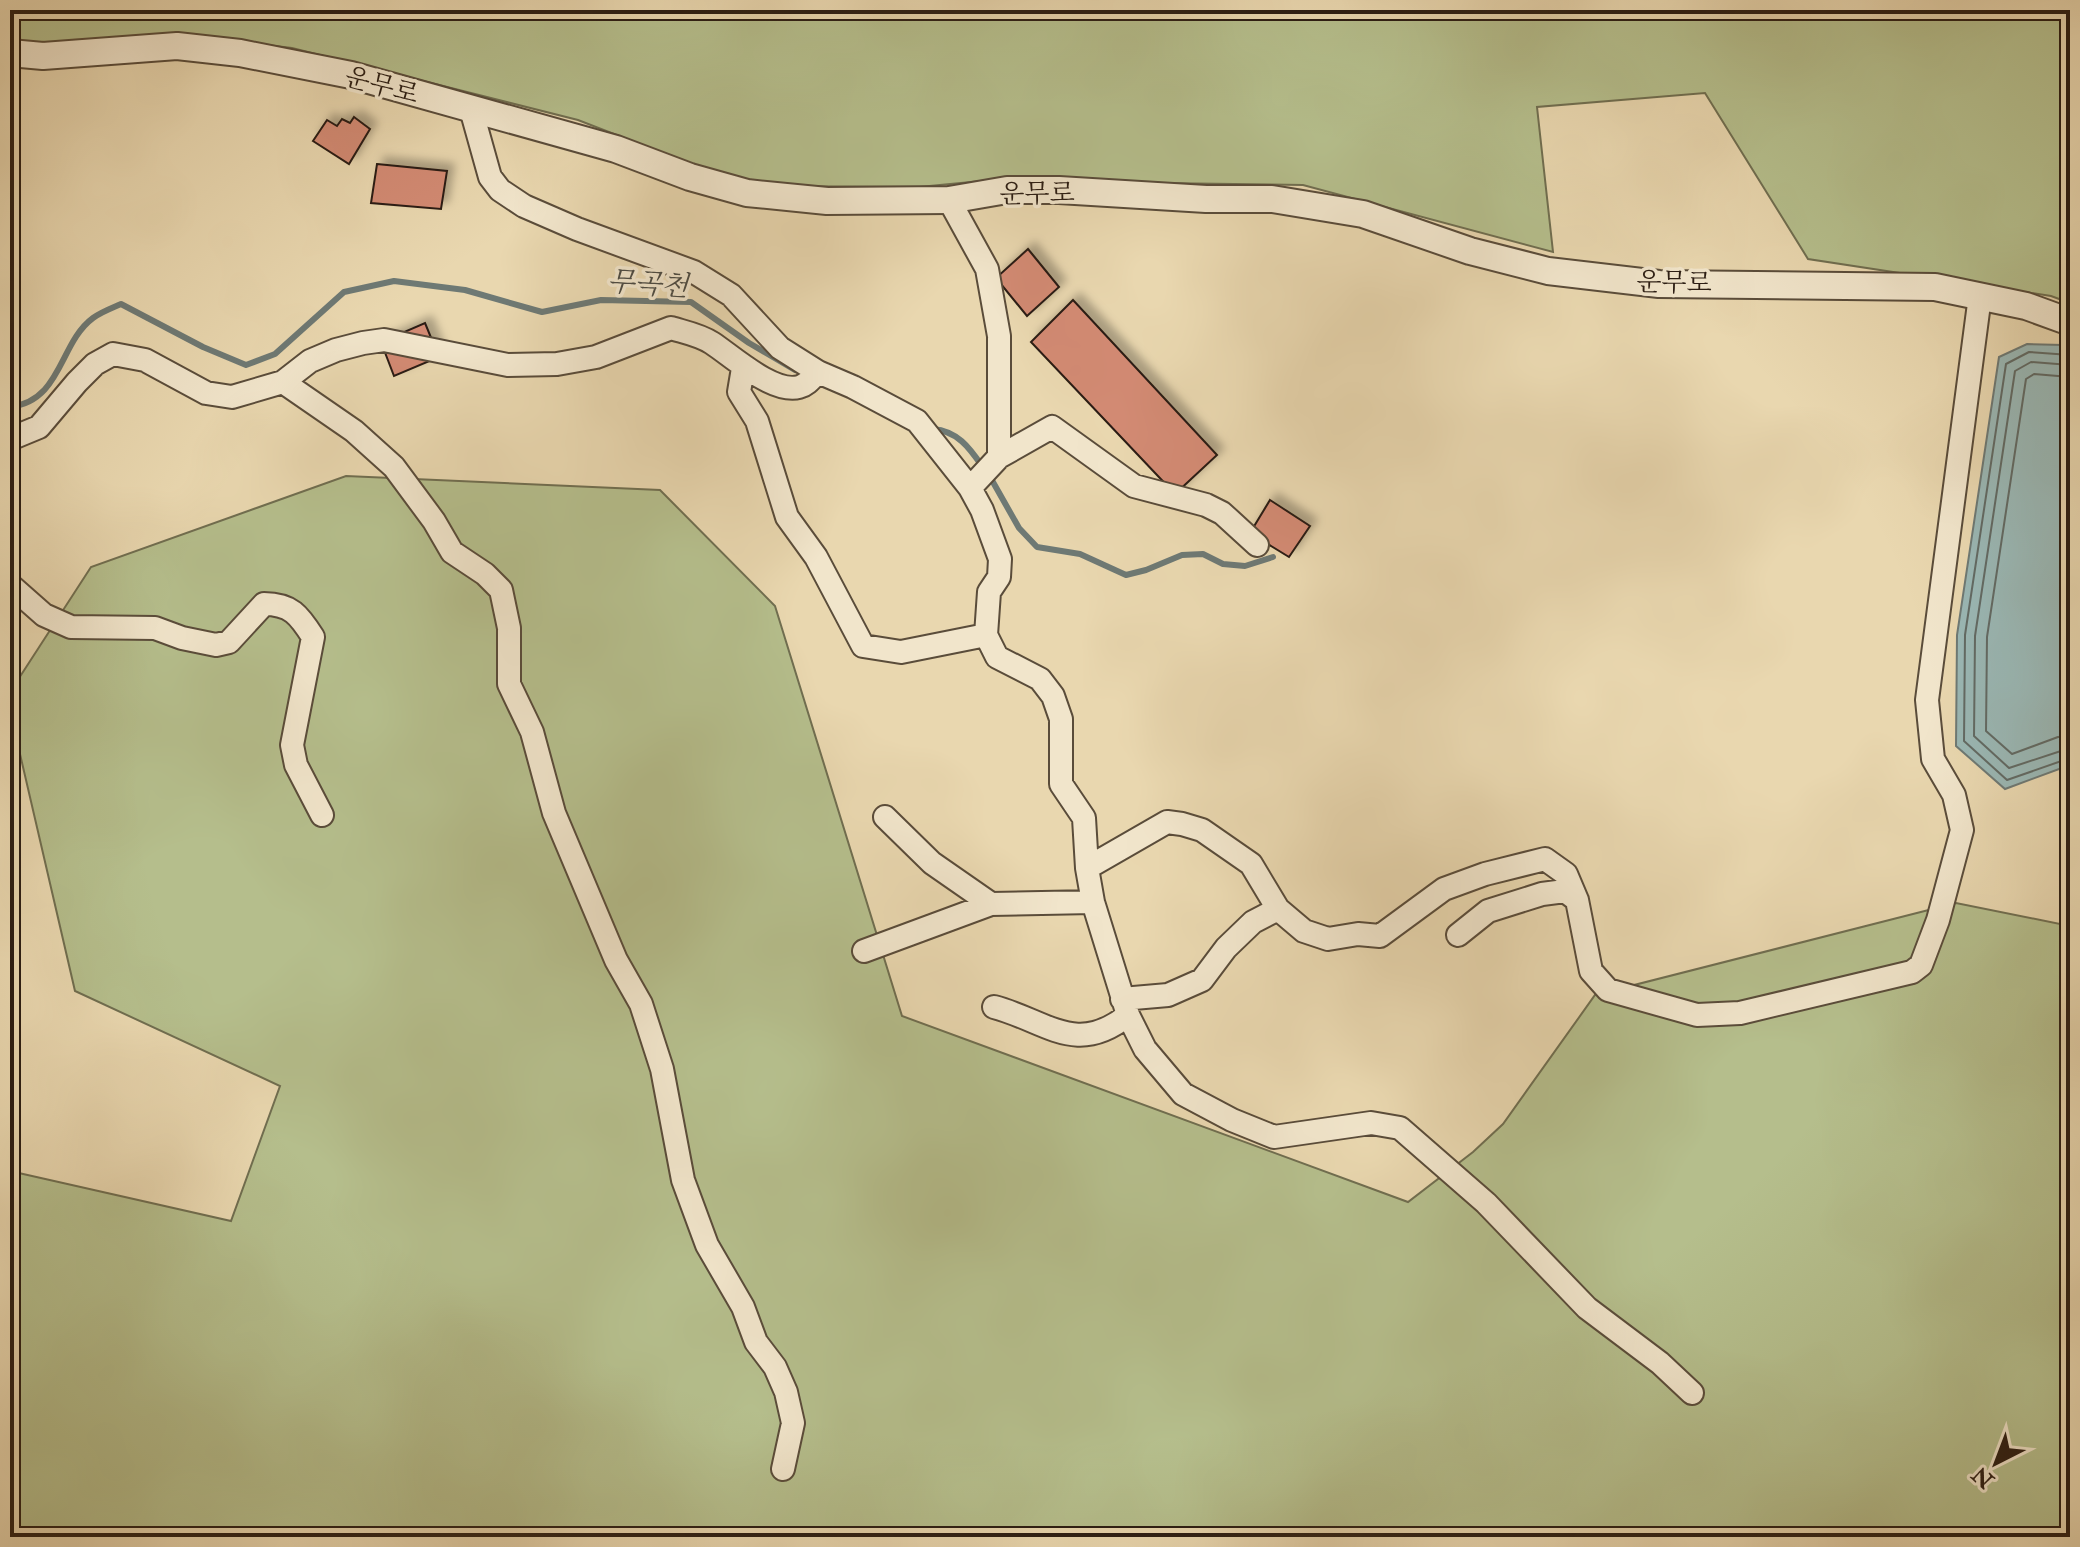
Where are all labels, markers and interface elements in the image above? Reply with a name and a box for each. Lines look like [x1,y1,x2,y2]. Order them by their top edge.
street label: 운무로 [341,61,422,111]
street label: 운무로 [999,177,1075,211]
water label: 무곡천 [606,264,692,305]
street label: 운무로 [1636,266,1712,300]
north arrow [1956,1423,2036,1503]
text: N [1966,1460,2001,1495]

